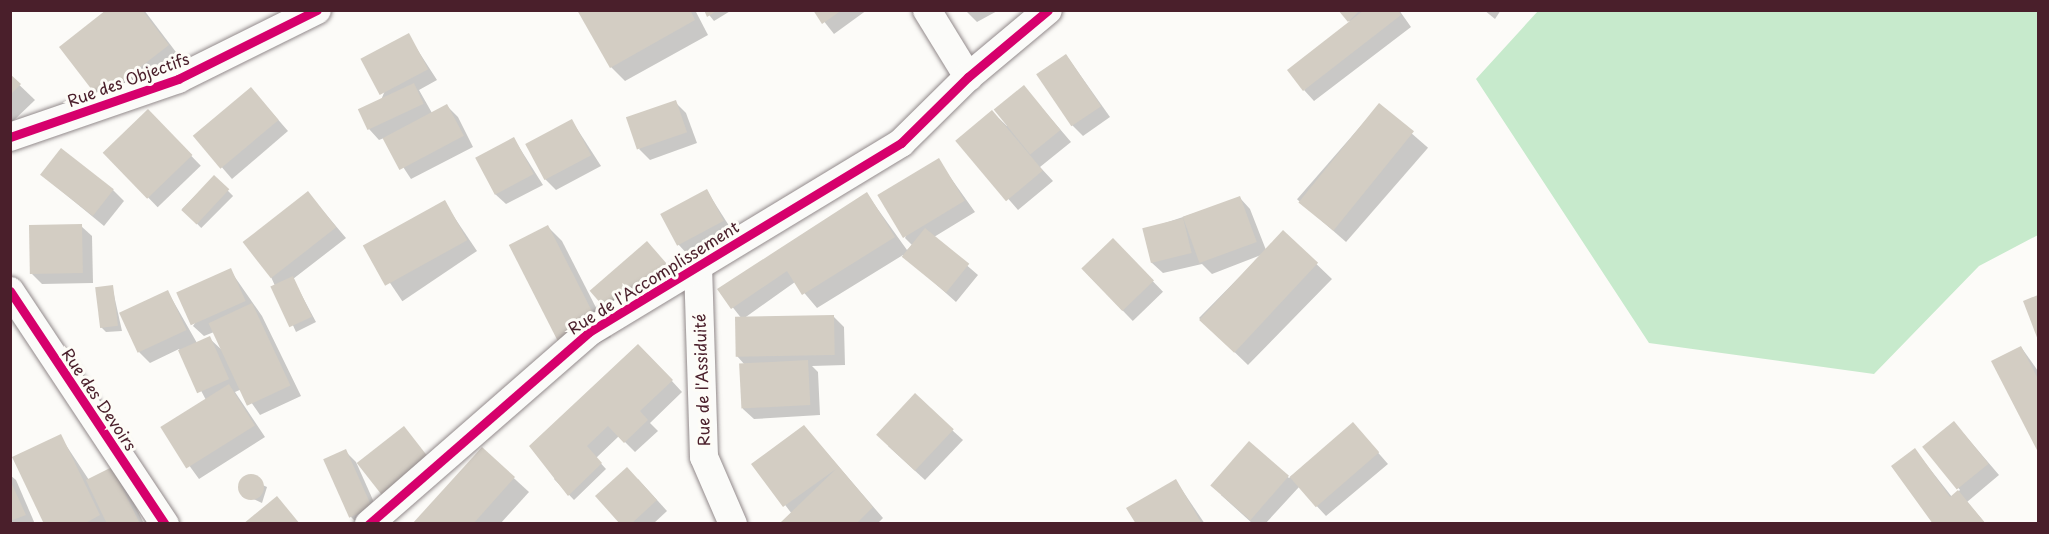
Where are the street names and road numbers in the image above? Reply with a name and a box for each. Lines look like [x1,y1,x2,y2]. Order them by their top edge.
street label: Rue des Objectifs [63,47,193,111]
street label: Rue de l'Accomplissement [563,216,743,338]
street label: Rue de l'Assiduité [689,312,713,448]
street label: Rue des Devoirs [58,343,142,455]

